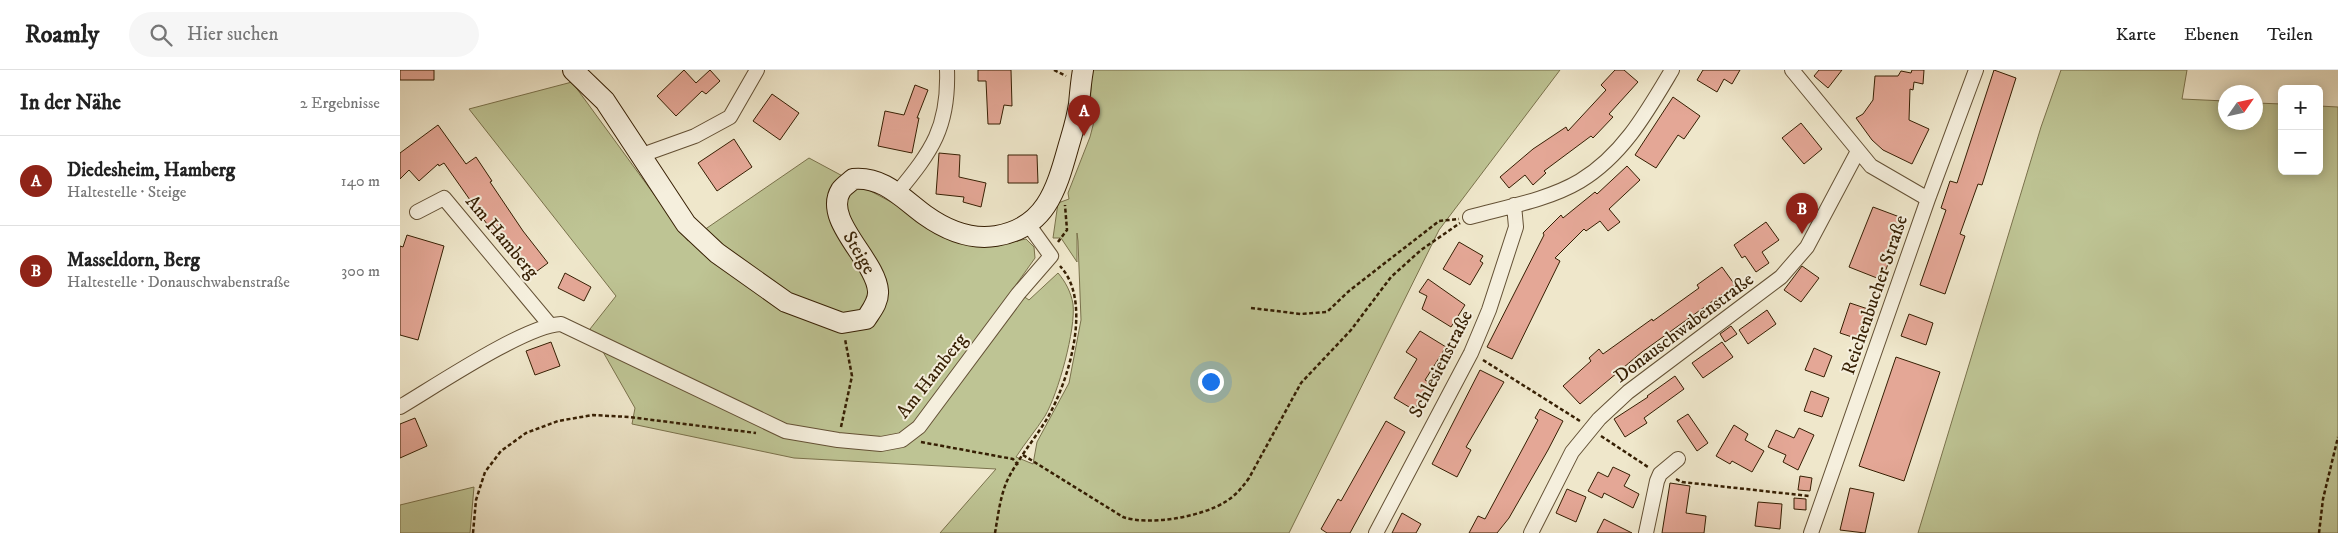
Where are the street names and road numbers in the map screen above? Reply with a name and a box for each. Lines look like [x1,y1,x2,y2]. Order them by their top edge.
street label: Am Hamberg [460,191,544,284]
street label: Reichenbucher Straße [1837,212,1913,378]
street label: Steige [838,227,881,279]
street label: Donauschwabenstraße [1610,268,1758,388]
street label: Schlesienstraße [1404,306,1478,422]
street label: Am Hamberg [892,328,973,423]

